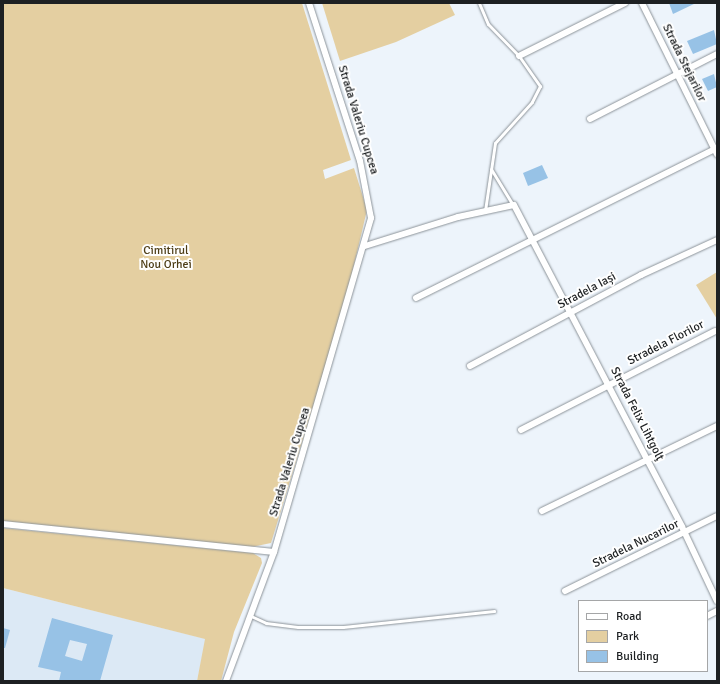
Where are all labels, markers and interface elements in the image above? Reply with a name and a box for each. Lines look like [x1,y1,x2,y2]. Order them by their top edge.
street label: Strada Stejarilor [659,22,709,104]
street label: Strada Valeriu Cupcea [335,64,381,176]
park label: Cimitirul Nou Orhei [140,244,192,272]
street label: Stradela Iași [555,270,619,312]
street label: Stradela Florilor [625,318,707,368]
street label: Strada Felix Lihtgolţ [607,365,667,463]
street label: Strada Valeriu Cupcea [267,406,313,518]
street label: Stradela Nucarilor [590,517,682,571]
legend [578,600,708,672]
text: Road [616,609,642,624]
text: Park [616,629,639,644]
text: Building [616,649,659,664]

